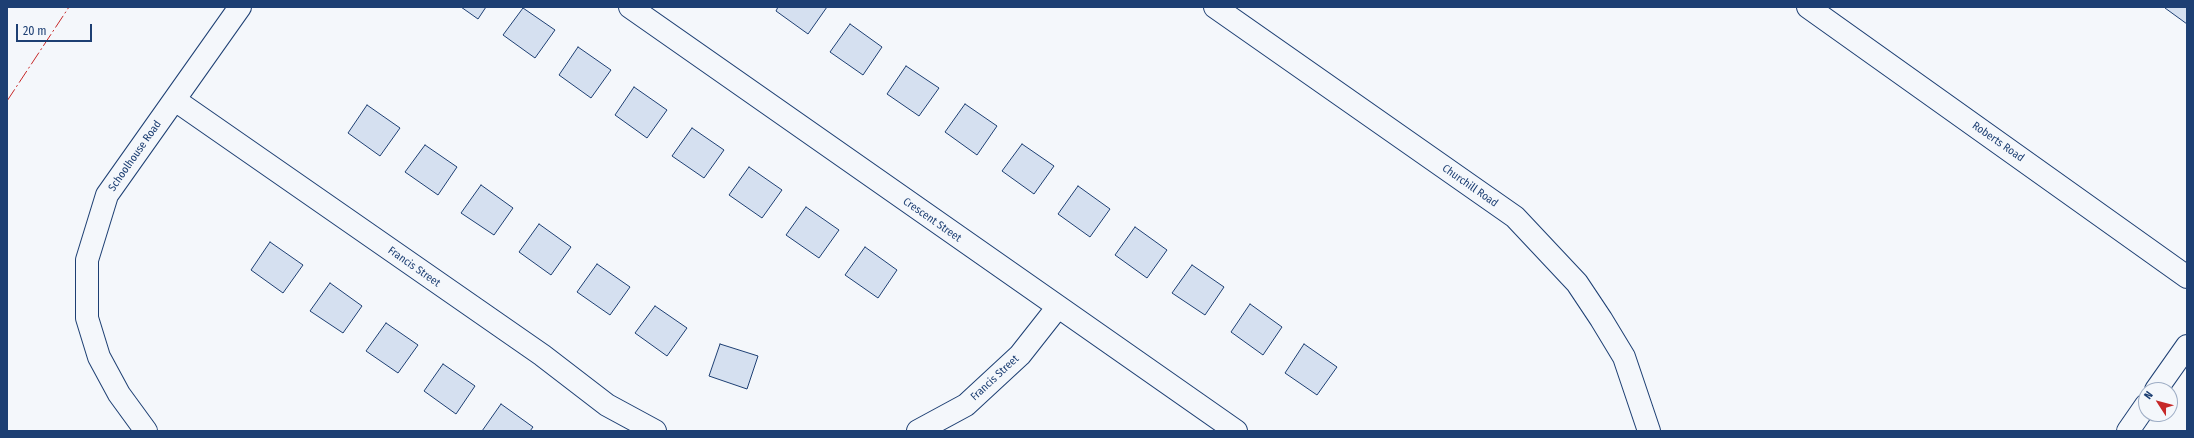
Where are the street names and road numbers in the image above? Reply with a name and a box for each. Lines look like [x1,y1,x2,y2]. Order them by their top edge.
street label: Schoolhouse Road [106,118,164,194]
street label: Roberts Road [1969,119,2027,165]
street label: Churchill Road [1440,162,1500,210]
street label: Crescent Street [900,195,964,245]
street label: Francis Street [385,244,443,290]
street label: Francis Street [968,352,1022,404]

